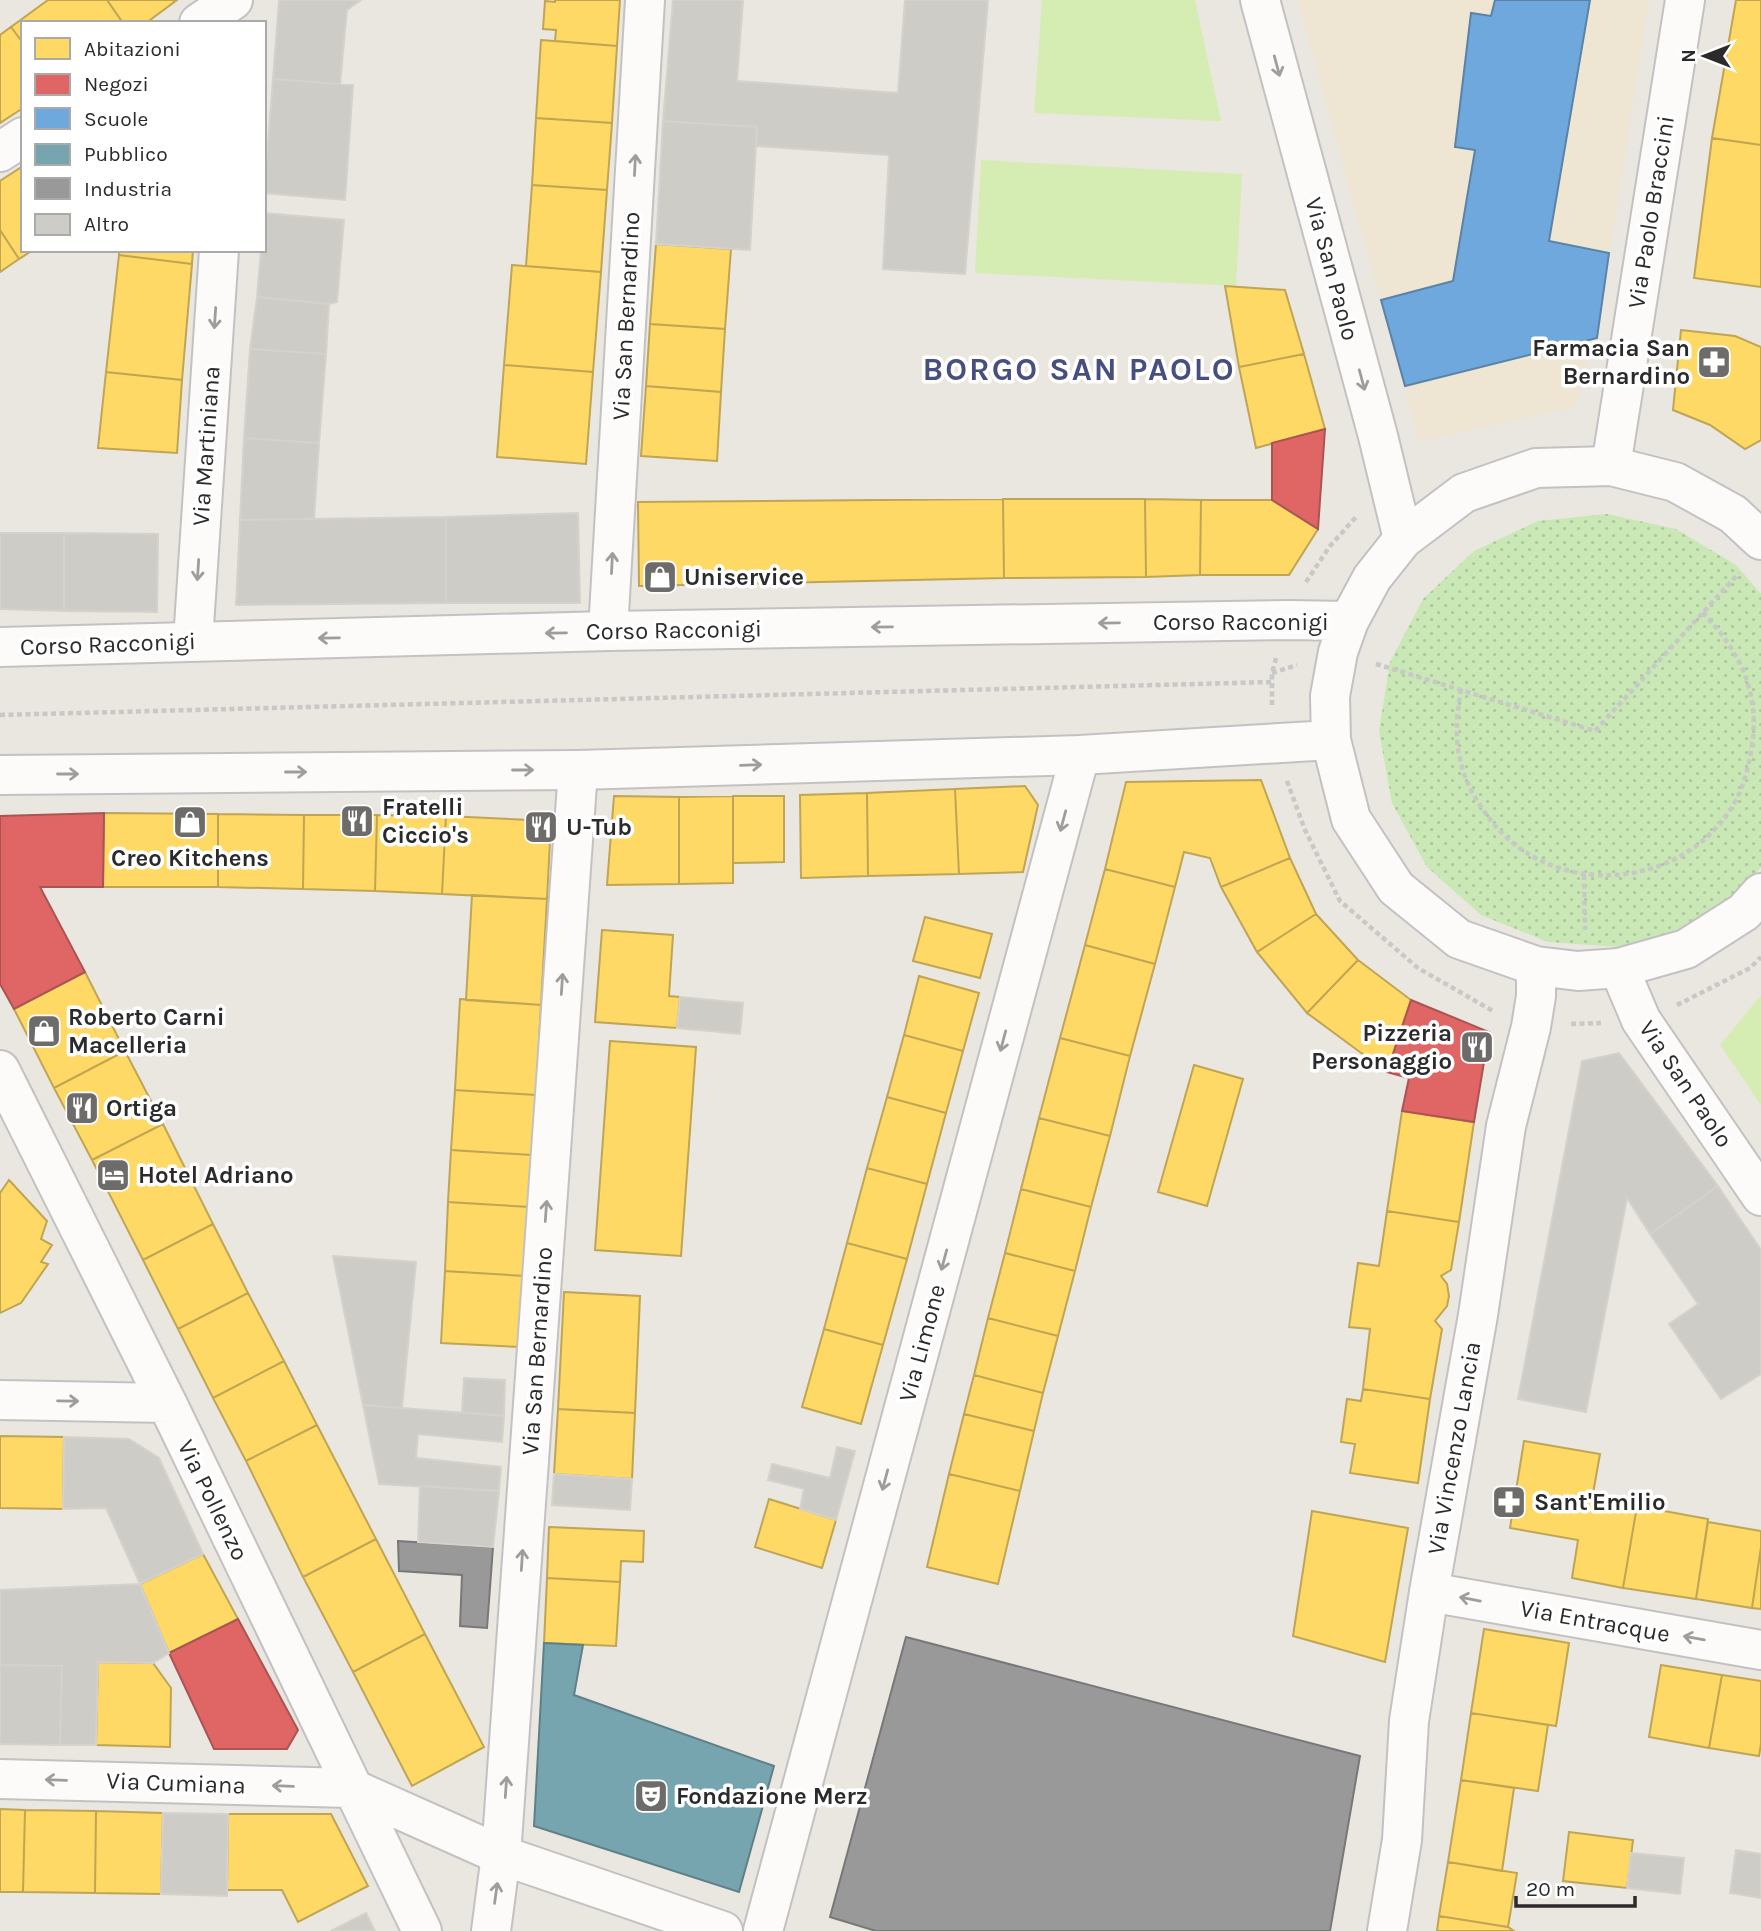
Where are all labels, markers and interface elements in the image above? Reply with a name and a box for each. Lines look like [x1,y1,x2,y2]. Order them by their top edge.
legend [21,21,266,252]
north arrow [1670,21,1740,91]
text: Abitazioni [84,37,181,61]
text: N [1678,49,1700,63]
one-way arrow [1272,55,1285,77]
text: Negozi [84,72,149,96]
text: Scuole [84,107,148,131]
street label: Via Paolo Braccini [1622,113,1680,311]
text: Pubblico [84,142,168,166]
one-way arrow [629,154,642,177]
text: Industria [84,177,172,201]
street label: Via San Paolo [1299,194,1365,344]
street label: Via San Bernardino [607,211,645,421]
text: Altro [84,212,129,236]
one-way arrow [208,307,221,329]
place label: Farmacia San Bernardino [1532,334,1690,390]
pharmacy icon: Farmacia San Bernardino [1695,343,1733,381]
district label: BORGO SAN PAOLO [923,351,1236,388]
street label: Via Martiniana [186,365,226,527]
one-way arrow [1357,369,1370,391]
one-way arrow [605,552,618,575]
one-way arrow [191,558,204,581]
shop icon: Uniservice [641,558,679,596]
place label: Uniservice [684,563,804,591]
street label: Corso Racconigi [1153,608,1329,636]
street label: Corso Racconigi [586,614,762,646]
one-way arrow [1098,616,1121,630]
one-way arrow [871,620,894,633]
one-way arrow [545,626,568,639]
street label: Corso Racconigi [20,627,196,661]
one-way arrow [318,631,341,645]
one-way arrow [739,758,762,771]
one-way arrow [511,763,534,777]
one-way arrow [284,765,307,779]
one-way arrow [56,767,79,781]
place label: Fratelli Ciccio's [382,793,469,849]
restaurant icon: Fratelli Ciccio's [338,802,376,840]
shop icon: Creo Kitchens [171,803,209,841]
restaurant icon: U-Tub [522,808,560,846]
one-way arrow [1055,810,1068,832]
place label: U-Tub [566,813,632,841]
place label: Creo Kitchens [111,844,269,872]
one-way arrow [556,973,569,996]
place label: Roberto Carni Macelleria [68,1003,225,1059]
shop icon: Roberto Carni Macelleria [25,1012,63,1050]
street label: Via San Paolo [1633,1015,1739,1153]
place label: Pizzeria Personaggio [1311,1019,1452,1075]
restaurant icon: Pizzeria Personaggio [1458,1028,1496,1066]
one-way arrow [996,1029,1009,1052]
restaurant icon: Ortiga [63,1089,101,1127]
place label: Ortiga [106,1094,177,1122]
hotel icon: Hotel Adriano [94,1156,132,1194]
place label: Hotel Adriano [138,1161,294,1189]
one-way arrow [540,1200,553,1223]
street label: Via San Bernardino [516,1246,558,1456]
one-way arrow [937,1249,950,1271]
street label: Via Limone [893,1281,951,1405]
street label: Via Vincenzo Lancia [1421,1339,1487,1557]
one-way arrow [56,1394,79,1408]
street label: Via Pollenzo [172,1435,254,1565]
one-way arrow [878,1468,891,1491]
pharmacy icon: Sant'Emilio [1490,1483,1528,1521]
place label: Sant'Emilio [1534,1488,1666,1516]
one-way arrow [516,1549,529,1572]
one-way arrow [1459,1591,1482,1605]
street label: Via Entracque [1518,1594,1672,1648]
one-way arrow [1683,1631,1706,1644]
street label: Via Cumiana [106,1767,246,1799]
one-way arrow [44,1773,67,1787]
one-way arrow [500,1776,513,1799]
theatre icon: Fondazione Merz [632,1777,670,1815]
one-way arrow [272,1780,295,1793]
place label: Fondazione Merz [676,1782,868,1810]
scale bar [1516,1864,1635,1908]
text: 20 m [1526,1877,1575,1901]
one-way arrow [490,1882,503,1905]

